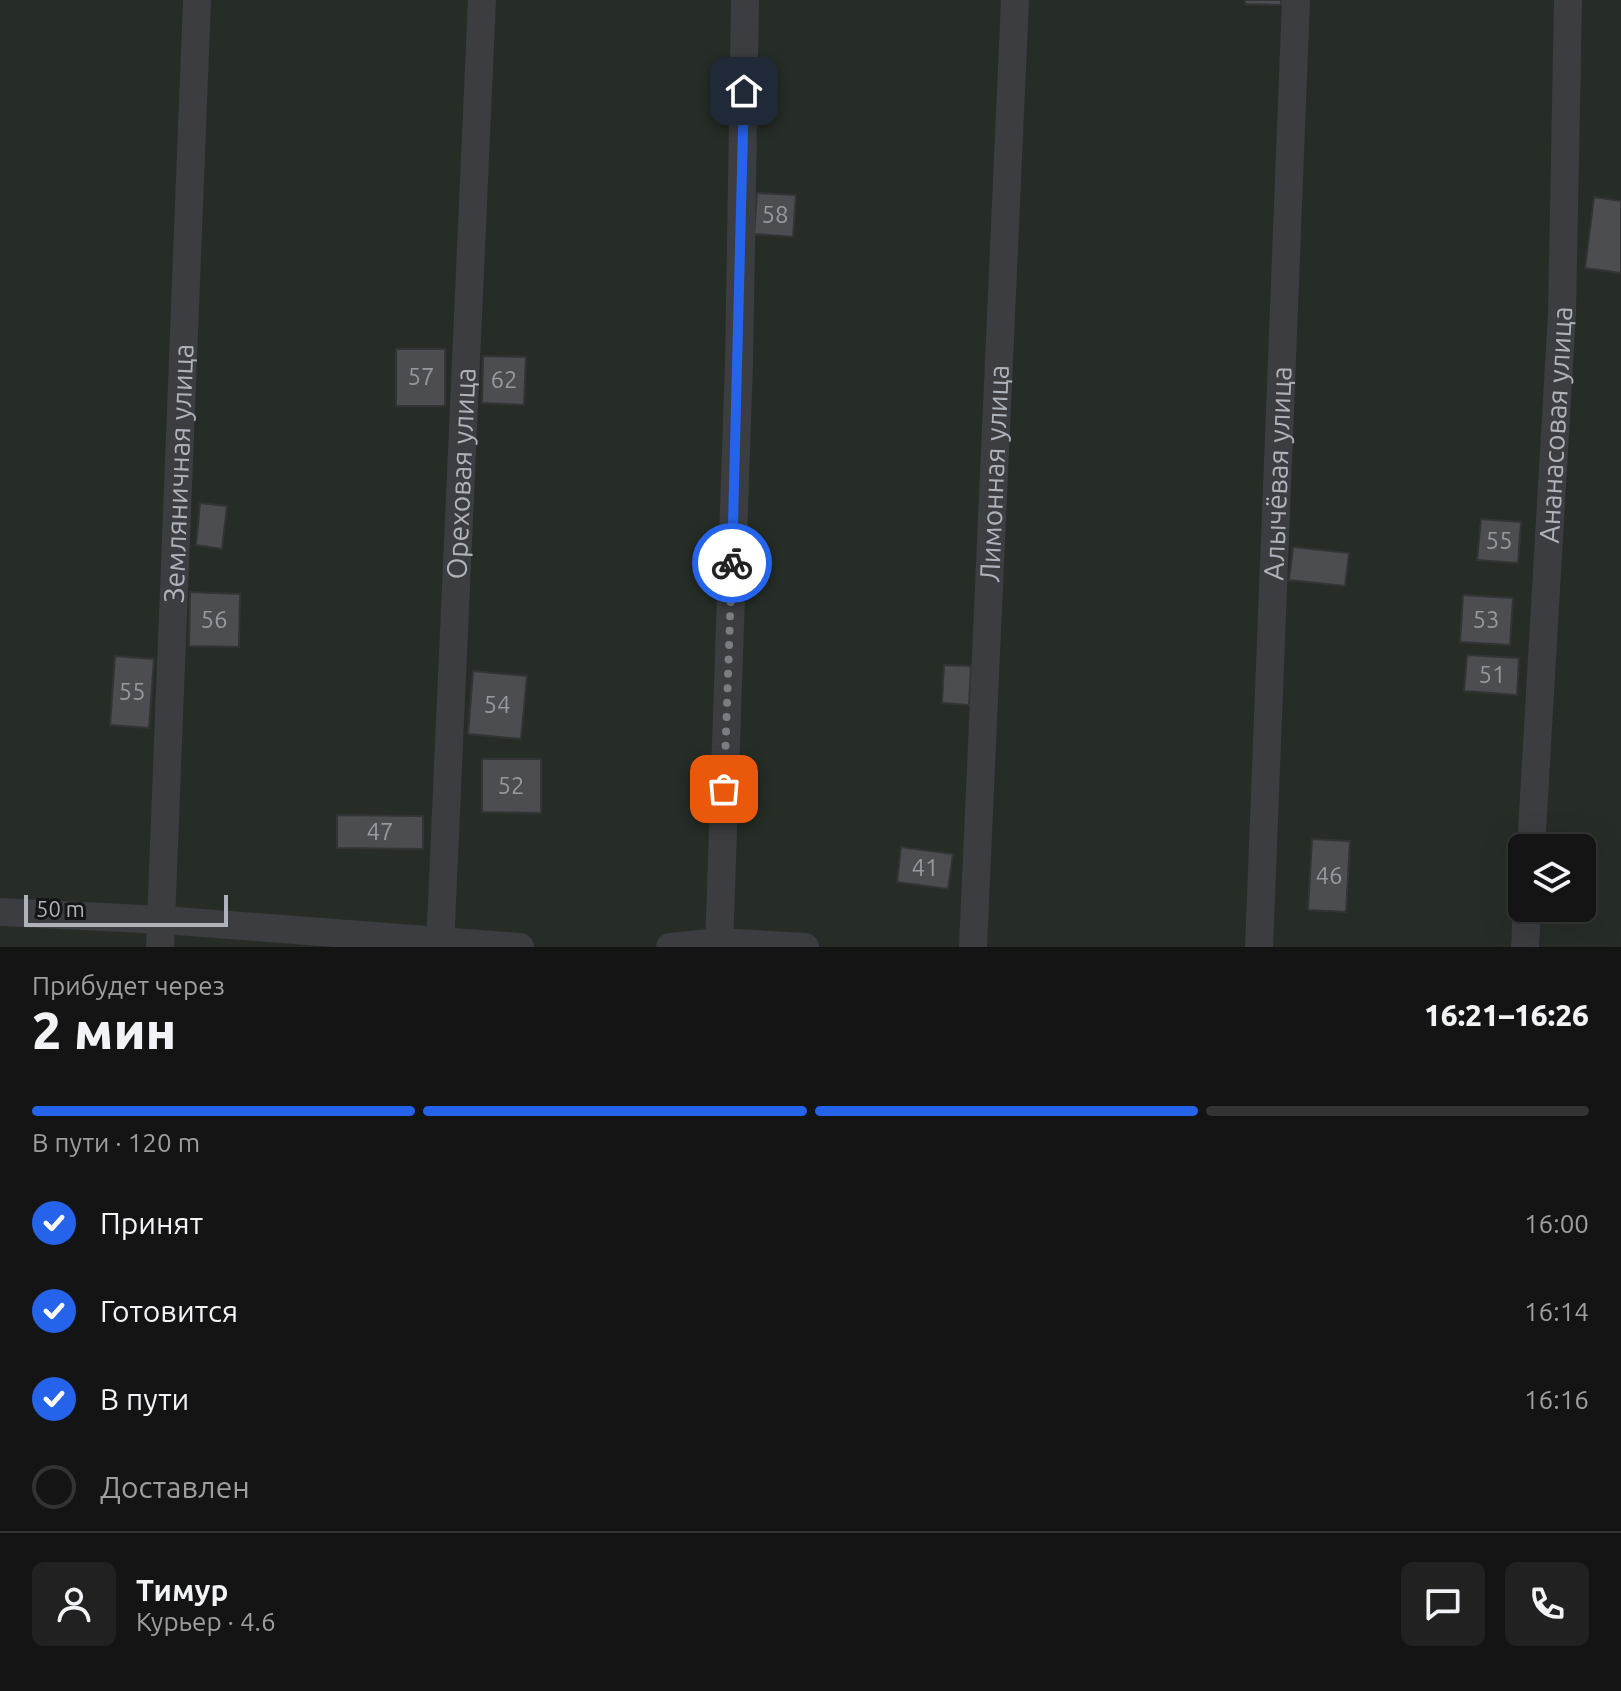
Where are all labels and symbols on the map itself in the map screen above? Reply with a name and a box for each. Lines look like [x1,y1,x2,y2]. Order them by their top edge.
pin [710,57,778,125]
house number: 58 [761,201,789,228]
street label: Ананасовая улица [1533,305,1577,544]
street label: Земляничная улица [157,343,199,604]
house number: 57 [407,363,435,390]
street label: Лимонная улица [973,364,1014,583]
house number: 62 [490,366,518,393]
street label: Алычёвая улица [1257,366,1297,581]
street label: Ореховая улица [440,367,481,580]
courier [692,523,772,603]
house number: 55 [1485,527,1513,554]
house number: 56 [200,606,228,633]
house number: 53 [1472,606,1500,633]
house number: 51 [1478,661,1506,688]
house number: 55 [118,678,146,705]
house number: 54 [483,691,511,718]
pin [690,755,758,823]
house number: 52 [497,772,525,799]
house number: 47 [366,818,394,845]
house number: 41 [911,854,939,881]
house number: 46 [1315,862,1343,889]
scale bar [24,891,228,927]

